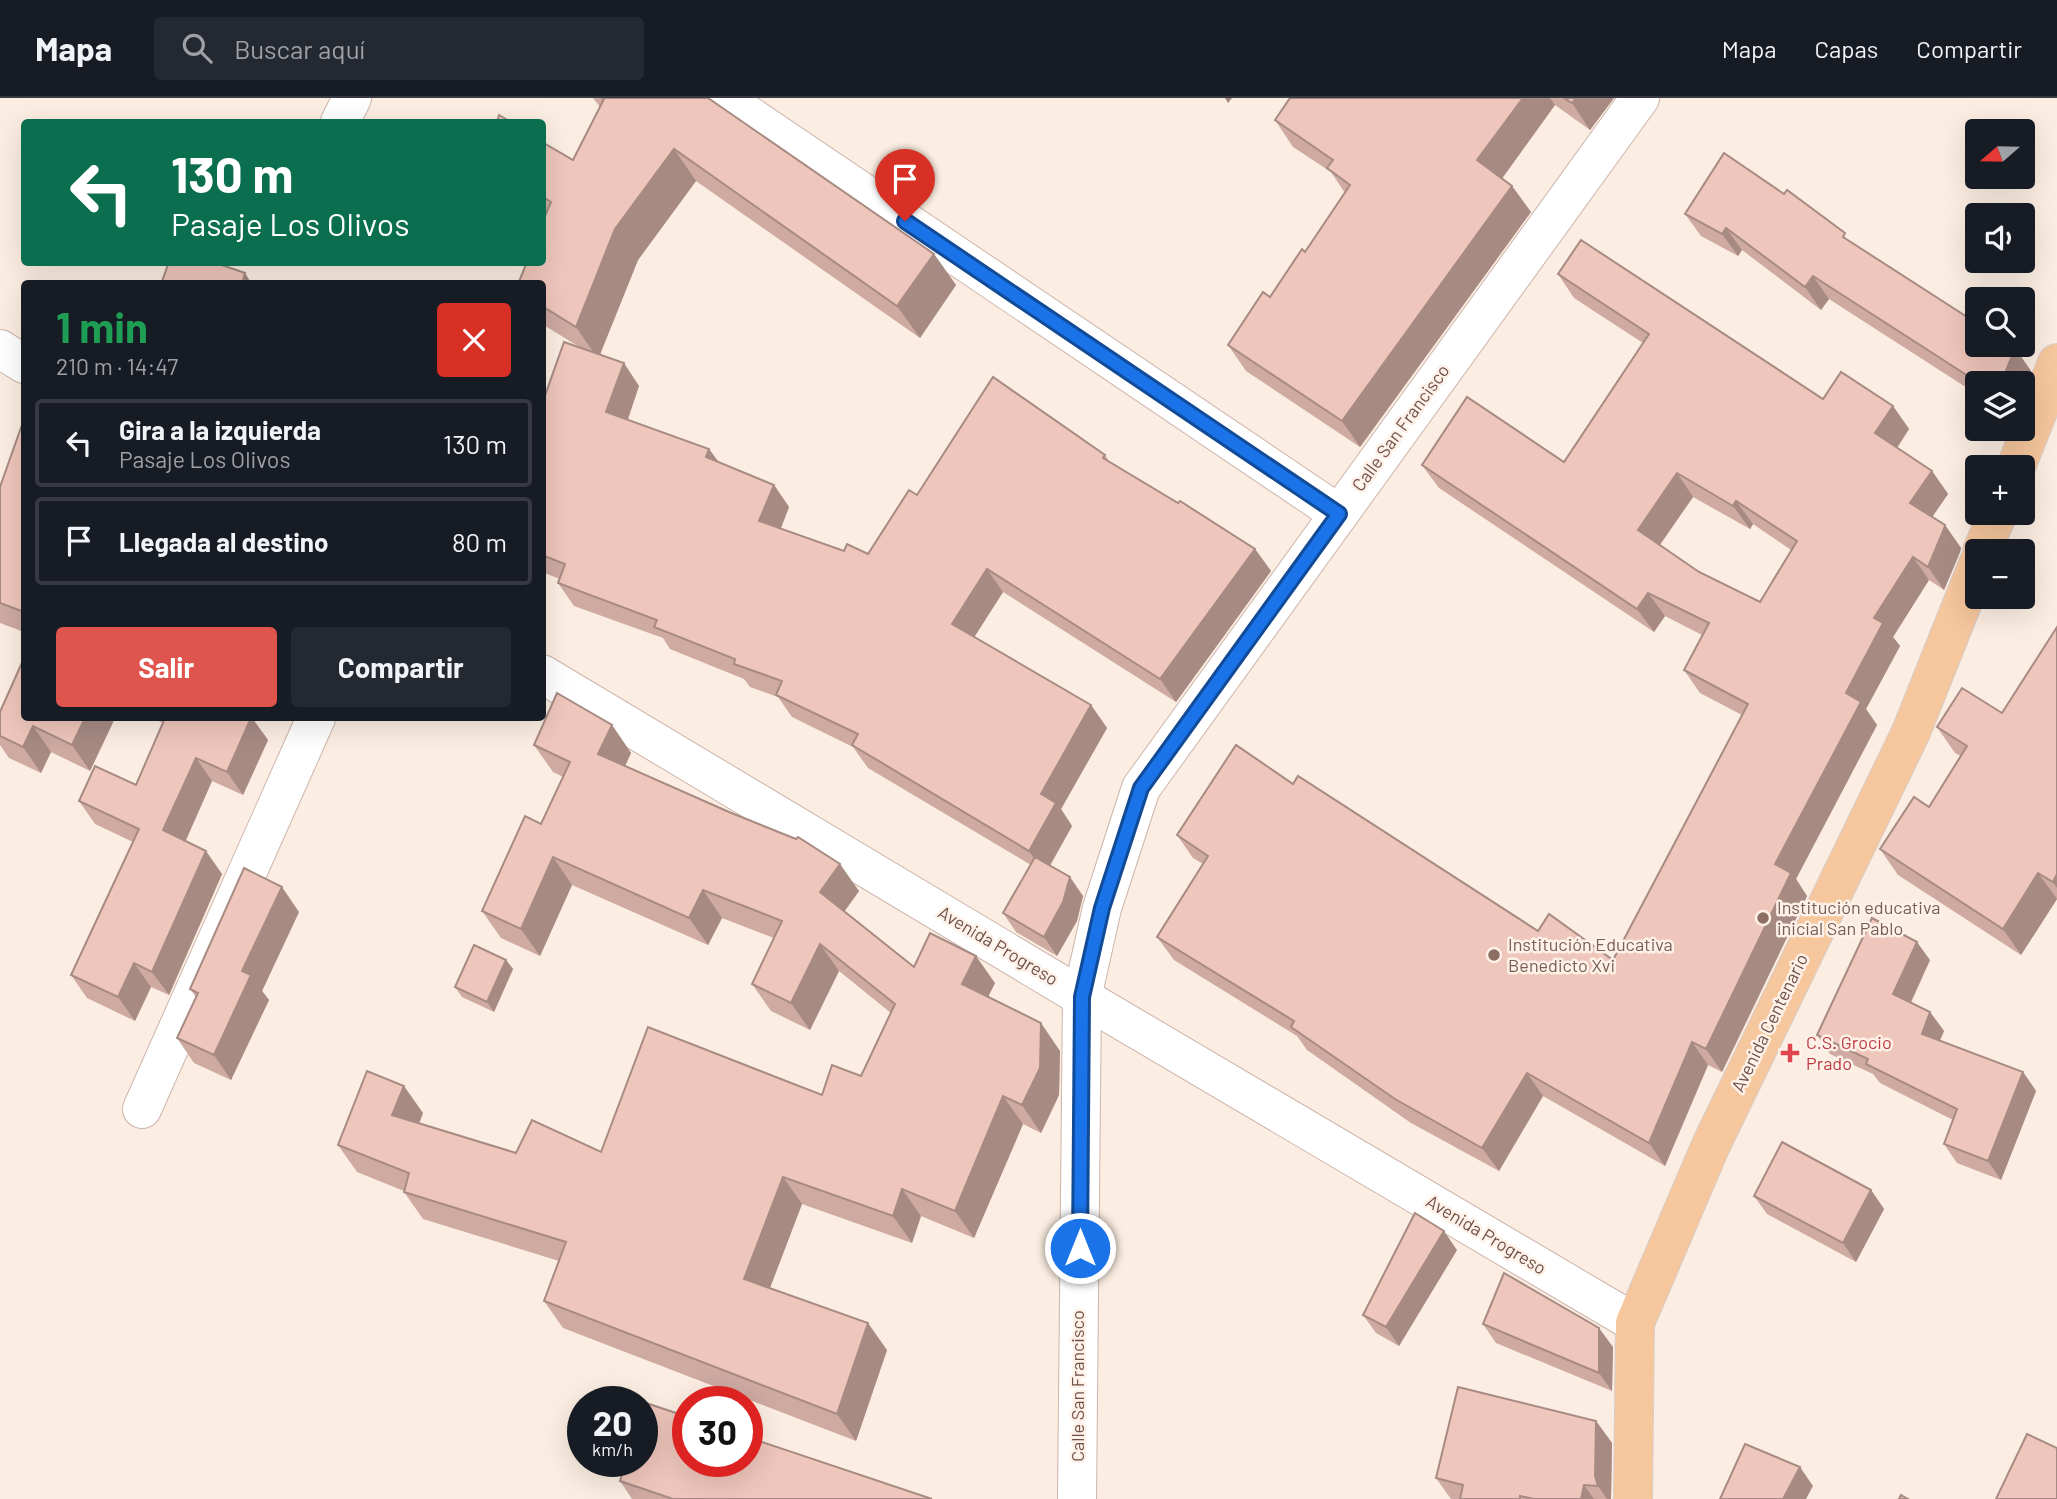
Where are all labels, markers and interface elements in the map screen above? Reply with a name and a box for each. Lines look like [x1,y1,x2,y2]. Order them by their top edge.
search box [154,17,644,80]
text: Mapa [35,28,112,68]
icon: search [178,29,216,67]
text: Buscar aquí [234,33,365,64]
text: Mapa [1722,34,1777,63]
text: Capas [1815,34,1878,63]
text: Compartir [1916,34,2022,63]
north arrow [1965,119,2035,189]
map controls [1965,119,2035,609]
text: 130 m [171,144,293,203]
icon: left [56,147,147,238]
pin [875,149,935,221]
icon: arrive [886,160,924,198]
button: sound [1965,203,2035,273]
text: Pasaje Los Olivos [171,204,410,242]
button: search [1965,287,2035,357]
text: 1 min [56,301,148,351]
button: close [437,303,511,377]
text: 210 m · 14:47 [56,352,178,380]
street label: Calle San Francisco [1347,360,1454,495]
button: layers [1965,371,2035,441]
text: Gira a la izquierda [119,414,321,445]
icon: left [60,424,98,462]
text: 130 m [443,428,507,459]
text: Pasaje Los Olivos [119,445,290,473]
button: + [1965,455,2035,525]
icon: arrive [60,522,98,560]
text: Llegada al destino [119,526,328,557]
text: 80 m [452,526,507,557]
button: − [1965,539,2035,609]
button: Salir [56,627,277,707]
button: Compartir [291,627,511,707]
place label: Institución educativa inicial San Pablo [1777,896,1941,939]
street label: Avenida Progreso [935,901,1063,990]
marker: Institución educativa inicial San Pablo [1755,910,1771,926]
place label: Institución Educativa Benedicto Xvi [1508,933,1673,976]
marker: Institución Educativa Benedicto Xvi [1486,947,1502,963]
street label: Avenida Centenario [1726,950,1812,1095]
place label: C.S. Grocio Prado [1806,1031,1892,1074]
marker: C.S. Grocio Prado [1780,1043,1800,1063]
street label: Avenida Progreso [1423,1190,1551,1279]
position arrow [1043,1211,1117,1285]
street label: Calle San Francisco [1066,1310,1088,1462]
speed limit sign: 30 [672,1386,763,1477]
text: 20 [593,1401,632,1443]
text: km/h [592,1438,633,1460]

